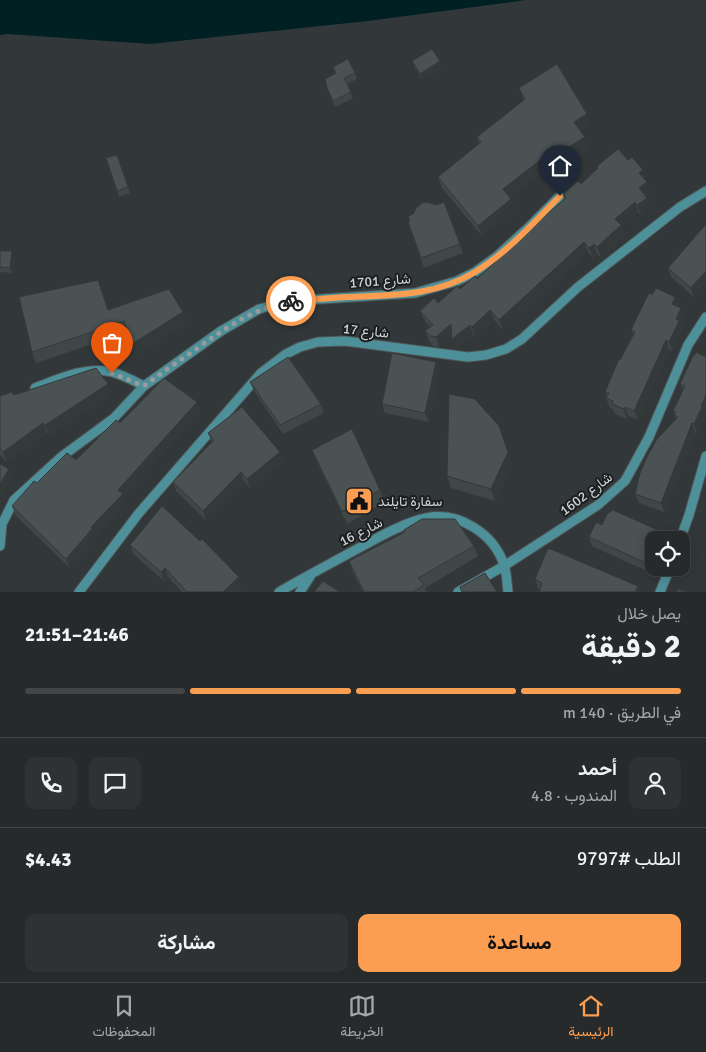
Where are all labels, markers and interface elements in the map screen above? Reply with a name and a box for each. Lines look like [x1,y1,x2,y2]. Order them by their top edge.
pin [539,145,581,196]
icon: home [546,152,574,180]
street label: شارع 1701 [349,270,411,294]
courier [266,276,316,326]
icon: bike [277,287,305,315]
street label: شارع 17 [342,320,390,344]
pin [91,322,133,373]
icon: bag [98,329,126,357]
street label: شارع 1602 [556,469,617,521]
public building icon: سفارة تايلند [344,486,374,516]
place label: سفارة تايلند [378,493,442,510]
street label: شارع 16 [336,514,386,552]
map controls [645,531,690,576]
button: locate [645,531,690,576]
text: يصل خلال [617,604,681,624]
text: 21:46–21:51 [25,623,129,647]
text: 2 دقيقة [581,627,681,666]
text: في الطريق · 140 m [563,703,681,723]
button: phone [25,757,77,809]
button: chat [89,757,141,809]
text: أحمد [578,757,617,781]
button: person [629,757,681,809]
text: المندوب · 4.8 [531,786,617,806]
text: الطلب #9797 [577,847,681,871]
text: $4.43 [25,848,71,872]
button: مشاركة [25,914,348,972]
button: مساعدة [358,914,681,972]
tab: المحفوظات [92,992,155,1044]
tab: الخريطة [340,992,384,1044]
tab: الرئيسية [568,992,614,1044]

